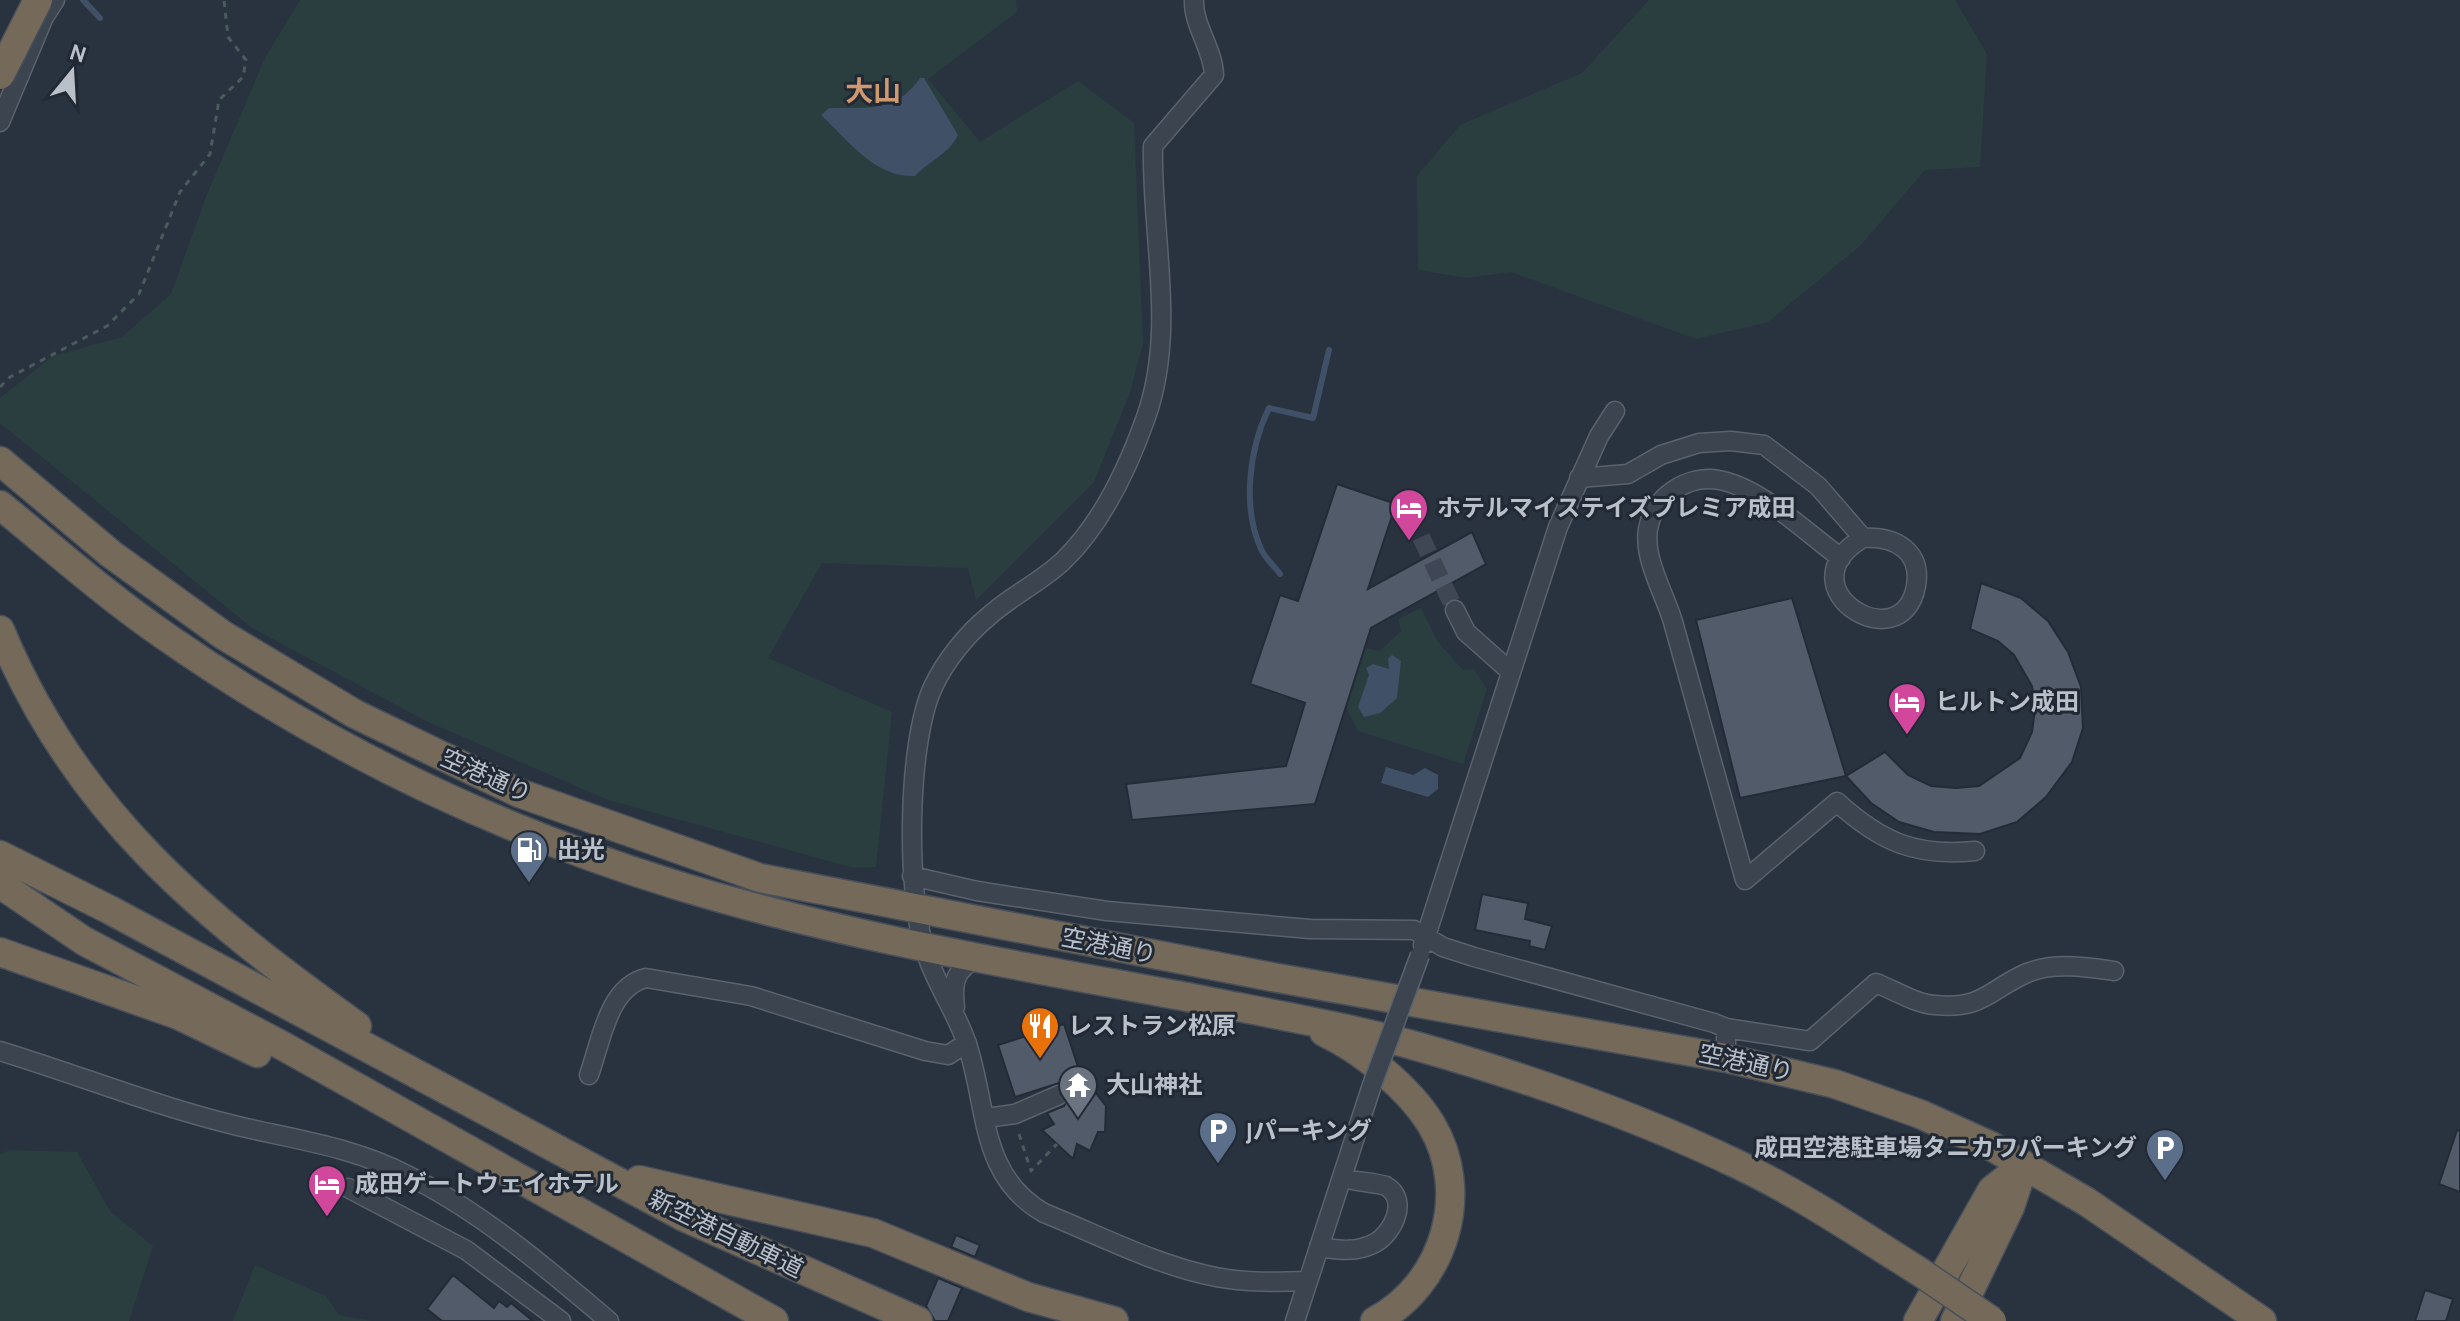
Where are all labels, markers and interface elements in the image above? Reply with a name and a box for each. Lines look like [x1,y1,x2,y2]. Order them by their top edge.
north arrow [32,32,112,112]
text: N [66,38,90,69]
district label: 大山 [845,74,901,108]
hotel icon: ホテルマイステイズプレミア成田 [1388,487,1430,542]
place label: ホテルマイステイズプレミア成田 [1437,493,1796,522]
hotel icon: ヒルトン成田 [1886,681,1928,736]
place label: ヒルトン成田 [1935,687,2079,716]
street label: 空港通り [436,743,536,808]
fuel station icon: 出光 [508,829,550,884]
place label: 出光 [557,835,605,864]
street label: 空港通り [1059,922,1159,969]
restaurant icon: レストラン松原 [1019,1005,1061,1060]
place label: レストラン松原 [1068,1011,1236,1040]
street label: 空港通り [1696,1038,1796,1087]
temple icon: 大山神社 [1057,1064,1099,1119]
place label: 大山神社 [1106,1070,1202,1099]
parking icon: Jパーキング [1197,1110,1239,1165]
place label: Jパーキング [1245,1116,1372,1145]
parking icon: 成田空港駐車場タニカワパーキング [2144,1127,2186,1182]
place label: 成田空港駐車場タニカワパーキング [1754,1133,2137,1162]
hotel icon: 成田ゲートウェイホテル [306,1163,348,1218]
place label: 成田ゲートウェイホテル [355,1169,619,1198]
street label: 新空港自動車道 [644,1184,808,1283]

